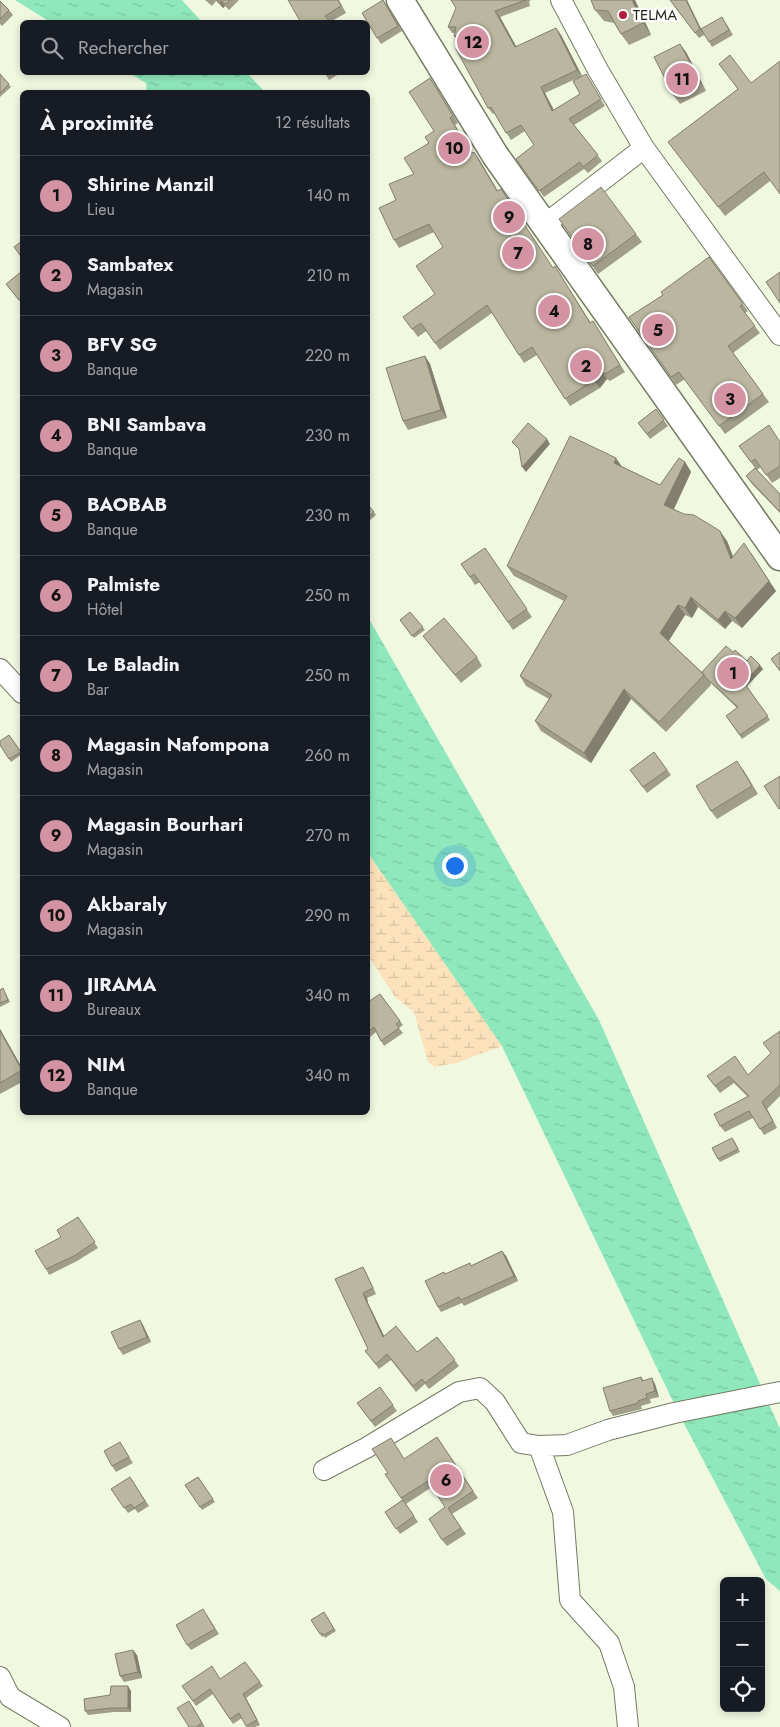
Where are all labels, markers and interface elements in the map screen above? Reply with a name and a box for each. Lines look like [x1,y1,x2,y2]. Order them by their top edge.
place label: TELMA [633,4,677,26]
marker: TELMA [617,9,629,21]
search box [20,20,370,75]
pin: 12 [457,23,489,61]
icon: search [38,34,66,62]
text: Rechercher [78,34,169,61]
pin: 11 [666,60,698,98]
text: À proximité [40,108,154,138]
text: 12 résultats [275,111,350,134]
pin: 10 [438,129,470,167]
text: Shirine Manzil [87,171,214,198]
text: 1 [52,184,60,207]
text: 140 m [307,184,350,207]
text: Lieu [87,198,115,221]
pin: 9 [493,198,525,236]
pin: 8 [572,225,604,263]
pin: 7 [502,234,534,272]
text: Sambatex [87,251,173,278]
text: 2 [51,264,61,287]
text: 210 m [307,264,350,287]
text: Magasin [87,278,143,301]
pin: 4 [538,292,570,330]
pin: 5 [642,311,674,349]
text: BFV SG [87,331,157,358]
text: 3 [51,344,61,367]
text: 220 m [305,344,350,367]
pin: 2 [570,347,602,385]
text: Banque [87,358,138,381]
pin: 3 [714,380,746,418]
text: BNI Sambava [87,411,206,438]
text: 4 [50,424,62,447]
text: 230 m [305,424,350,447]
text: Banque [87,438,138,461]
text: BAOBAB [87,491,167,518]
text: 5 [51,504,61,527]
text: 230 m [305,504,350,527]
text: Banque [87,518,138,541]
text: Palmiste [87,571,160,598]
text: 6 [51,584,61,607]
text: 250 m [305,584,350,607]
text: Hôtel [87,598,123,621]
text: Le Baladin [87,651,180,678]
pin: 1 [717,654,749,692]
text: 7 [51,664,61,687]
text: 250 m [305,664,350,687]
text: Bar [87,678,109,701]
text: Magasin Nafompona [87,731,269,758]
text: 8 [51,744,61,767]
text: 260 m [305,744,350,767]
text: Magasin [87,758,143,781]
text: Magasin Bourhari [87,811,243,838]
text: 9 [51,824,61,847]
text: 270 m [306,824,350,847]
text: Magasin [87,838,143,861]
your location [442,853,468,879]
text: Akbaraly [87,891,167,918]
text: 10 [47,904,65,927]
text: 290 m [305,904,350,927]
text: Magasin [87,918,143,941]
text: JIRAMA [87,971,157,998]
text: 11 [48,984,64,1007]
text: 340 m [305,984,350,1007]
text: Bureaux [87,998,141,1021]
text: NIM [87,1051,125,1078]
text: 12 [47,1064,65,1087]
text: 340 m [305,1064,350,1087]
text: Banque [87,1078,138,1101]
pin: 6 [430,1461,462,1499]
map controls [720,1577,765,1712]
button: + [720,1577,765,1622]
button: − [720,1622,765,1667]
button: locate [720,1667,765,1712]

